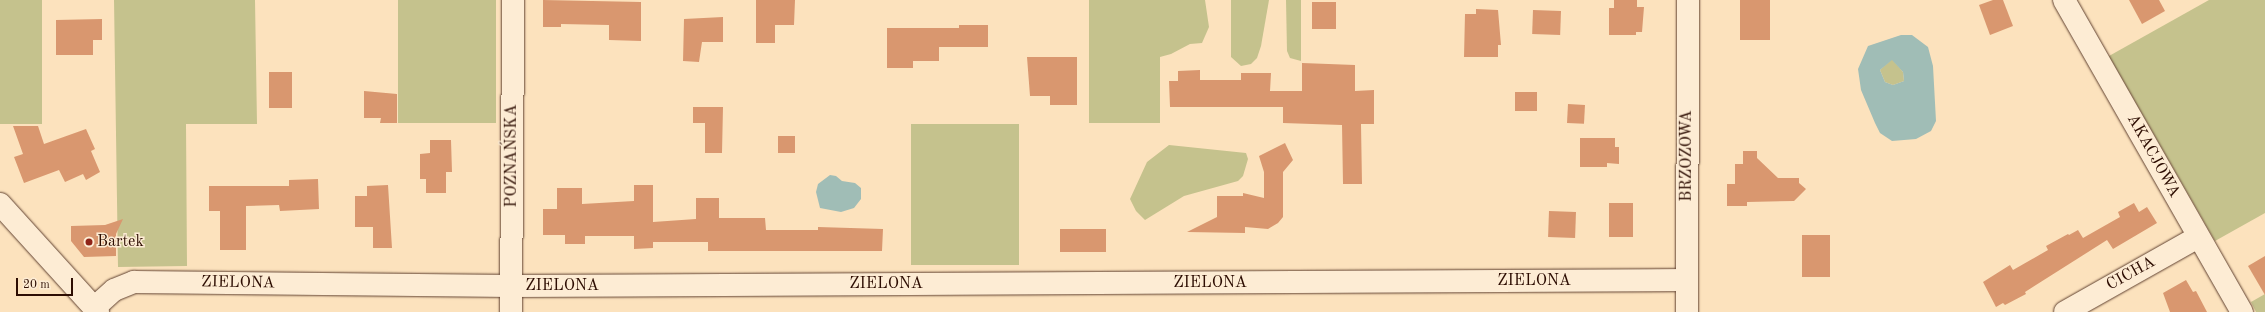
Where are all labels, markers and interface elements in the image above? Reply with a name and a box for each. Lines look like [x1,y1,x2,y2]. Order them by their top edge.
street label: POZNAŃSKA [502,104,522,208]
street label: BRZOZOWA [1677,110,1697,202]
street label: AKACJOWA [2122,111,2184,201]
place label: Bartek [97,232,144,252]
marker: Bartek [84,237,94,247]
street label: CICHA [2103,253,2159,295]
scale bar [18,270,75,296]
street label: ZIELONA [1497,271,1571,291]
street label: ZIELONA [201,273,275,293]
street label: ZIELONA [1173,273,1247,293]
street label: ZIELONA [849,274,923,294]
street label: ZIELONA [525,276,599,296]
text: 20 m [23,279,50,291]

